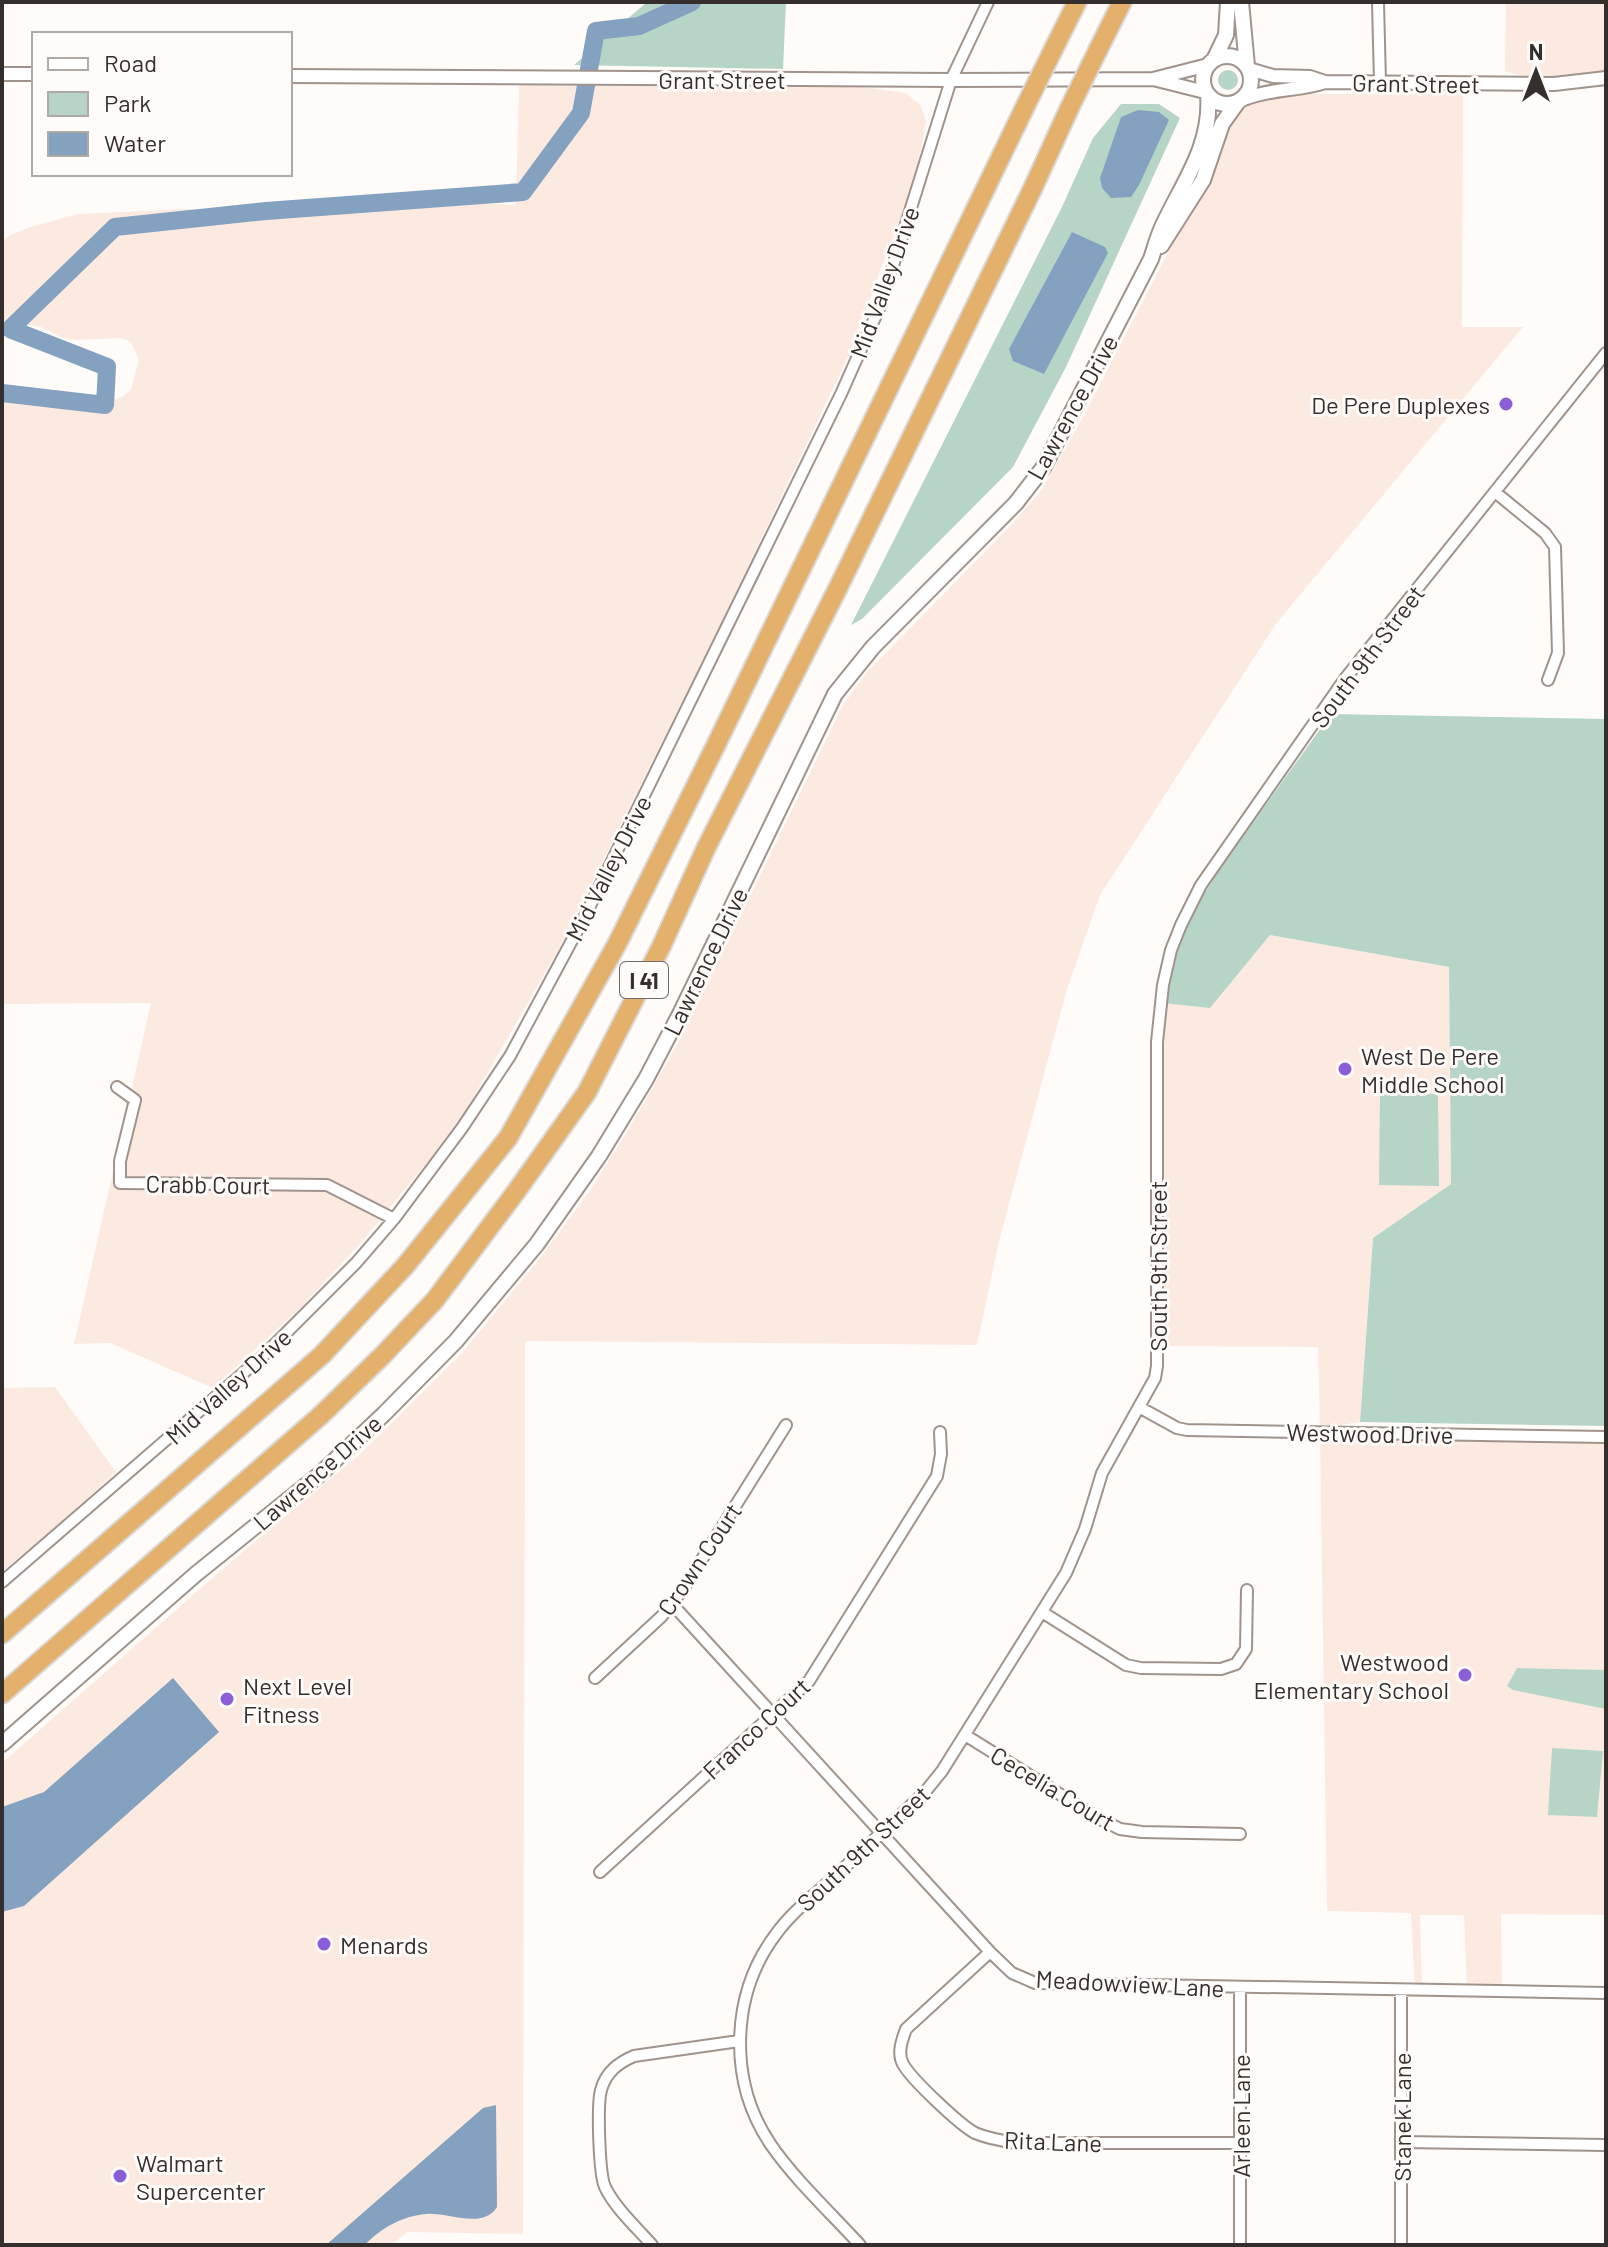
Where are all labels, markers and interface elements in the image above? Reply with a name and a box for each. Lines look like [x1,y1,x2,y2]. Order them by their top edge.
legend [32,32,292,176]
north arrow [1496,32,1576,112]
text: N [1529,38,1543,64]
text: Road [104,48,157,77]
street label: Grant Street [658,65,786,94]
street label: Grant Street [1352,67,1480,99]
text: Park [104,88,151,117]
text: Water [104,128,166,157]
street label: Mid Valley Drive [843,202,925,362]
street label: Lawrence Drive [1020,330,1124,484]
place label: De Pere Duplexes [1311,390,1490,419]
marker: De Pere Duplexes [1497,395,1515,413]
street label: South 9th Street [1304,579,1430,733]
street label: Mid Valley Drive [559,790,657,946]
street label: Lawrence Drive [657,882,753,1040]
road number: I 41 [620,962,668,998]
place label: West De Pere Middle School [1361,1041,1505,1098]
marker: West De Pere Middle School [1336,1060,1354,1078]
street label: Crabb Court [145,1168,271,1200]
street label: South 9th Street [1143,1181,1172,1351]
street label: Mid Valley Drive [159,1322,297,1450]
street label: Lawrence Drive [247,1408,387,1536]
street label: Westwood Drive [1286,1417,1454,1449]
street label: Crown Court [651,1497,747,1621]
place label: Westwood Elementary School [1254,1647,1449,1704]
marker: Westwood Elementary School [1456,1666,1474,1684]
place label: Next Level Fitness [243,1671,352,1728]
street label: Franco Court [697,1671,815,1785]
marker: Next Level Fitness [218,1690,236,1708]
street label: Cecelia Court [986,1740,1120,1836]
street label: South 9th Street [791,1779,935,1917]
place label: Menards [340,1930,428,1959]
marker: Menards [315,1935,333,1953]
street label: Meadowview Lane [1035,1964,1225,2002]
street label: Stanek Lane [1387,2053,1416,2181]
street label: Arleen Lane [1226,2054,1255,2178]
street label: Rita Lane [1003,2125,1103,2157]
place label: Walmart Supercenter [136,2148,266,2205]
marker: Walmart Supercenter [111,2167,129,2185]

